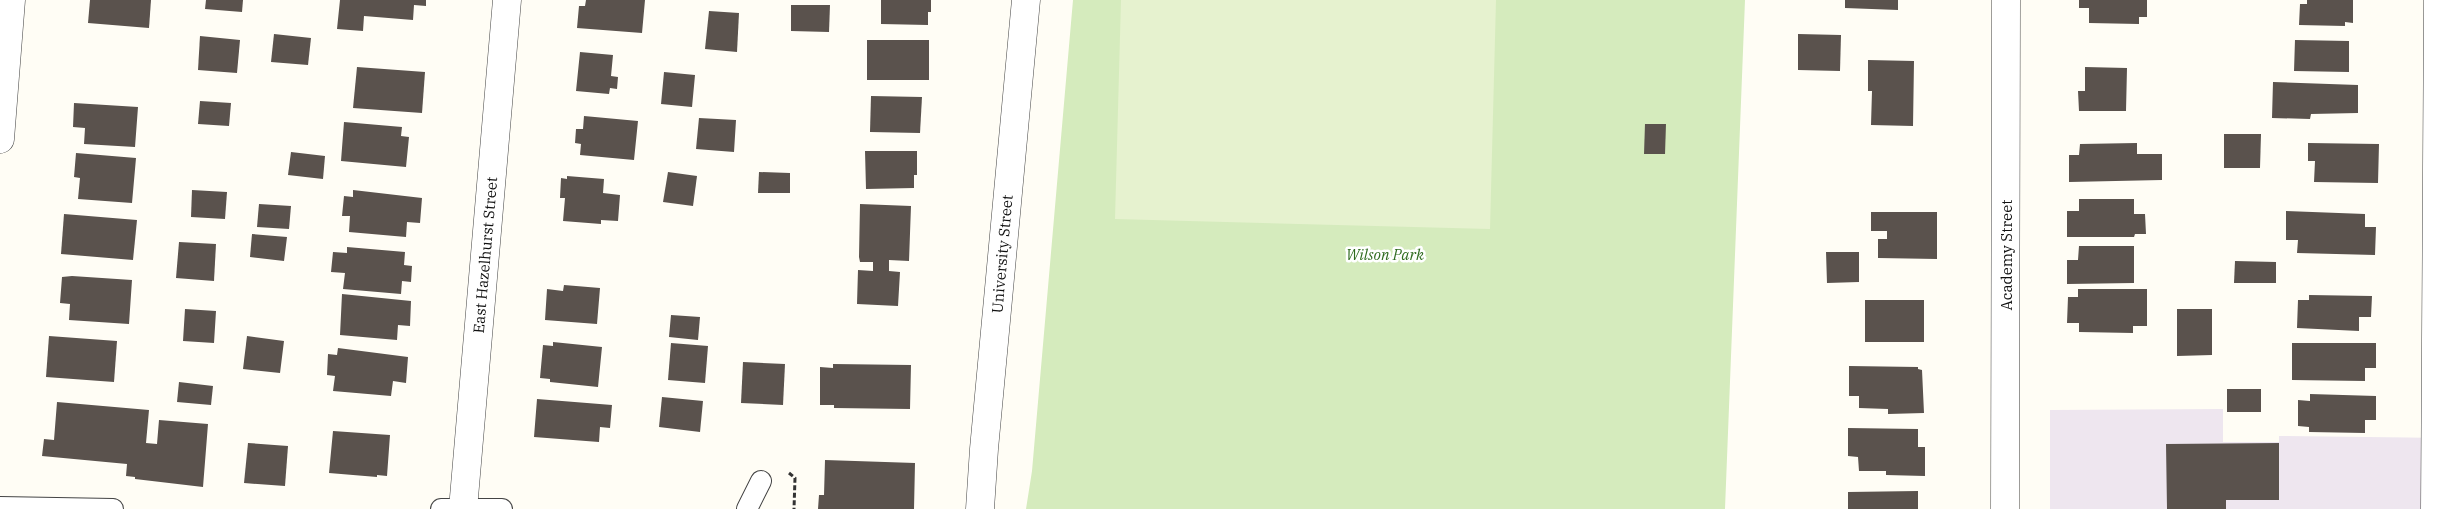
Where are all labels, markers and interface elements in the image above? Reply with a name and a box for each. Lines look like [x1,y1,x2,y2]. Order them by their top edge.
street label: East Hazelhurst Street [469,176,501,334]
street label: University Street [987,194,1017,314]
street label: Academy Street [1997,200,2016,311]
park label: Wilson Park [1346,245,1424,264]

